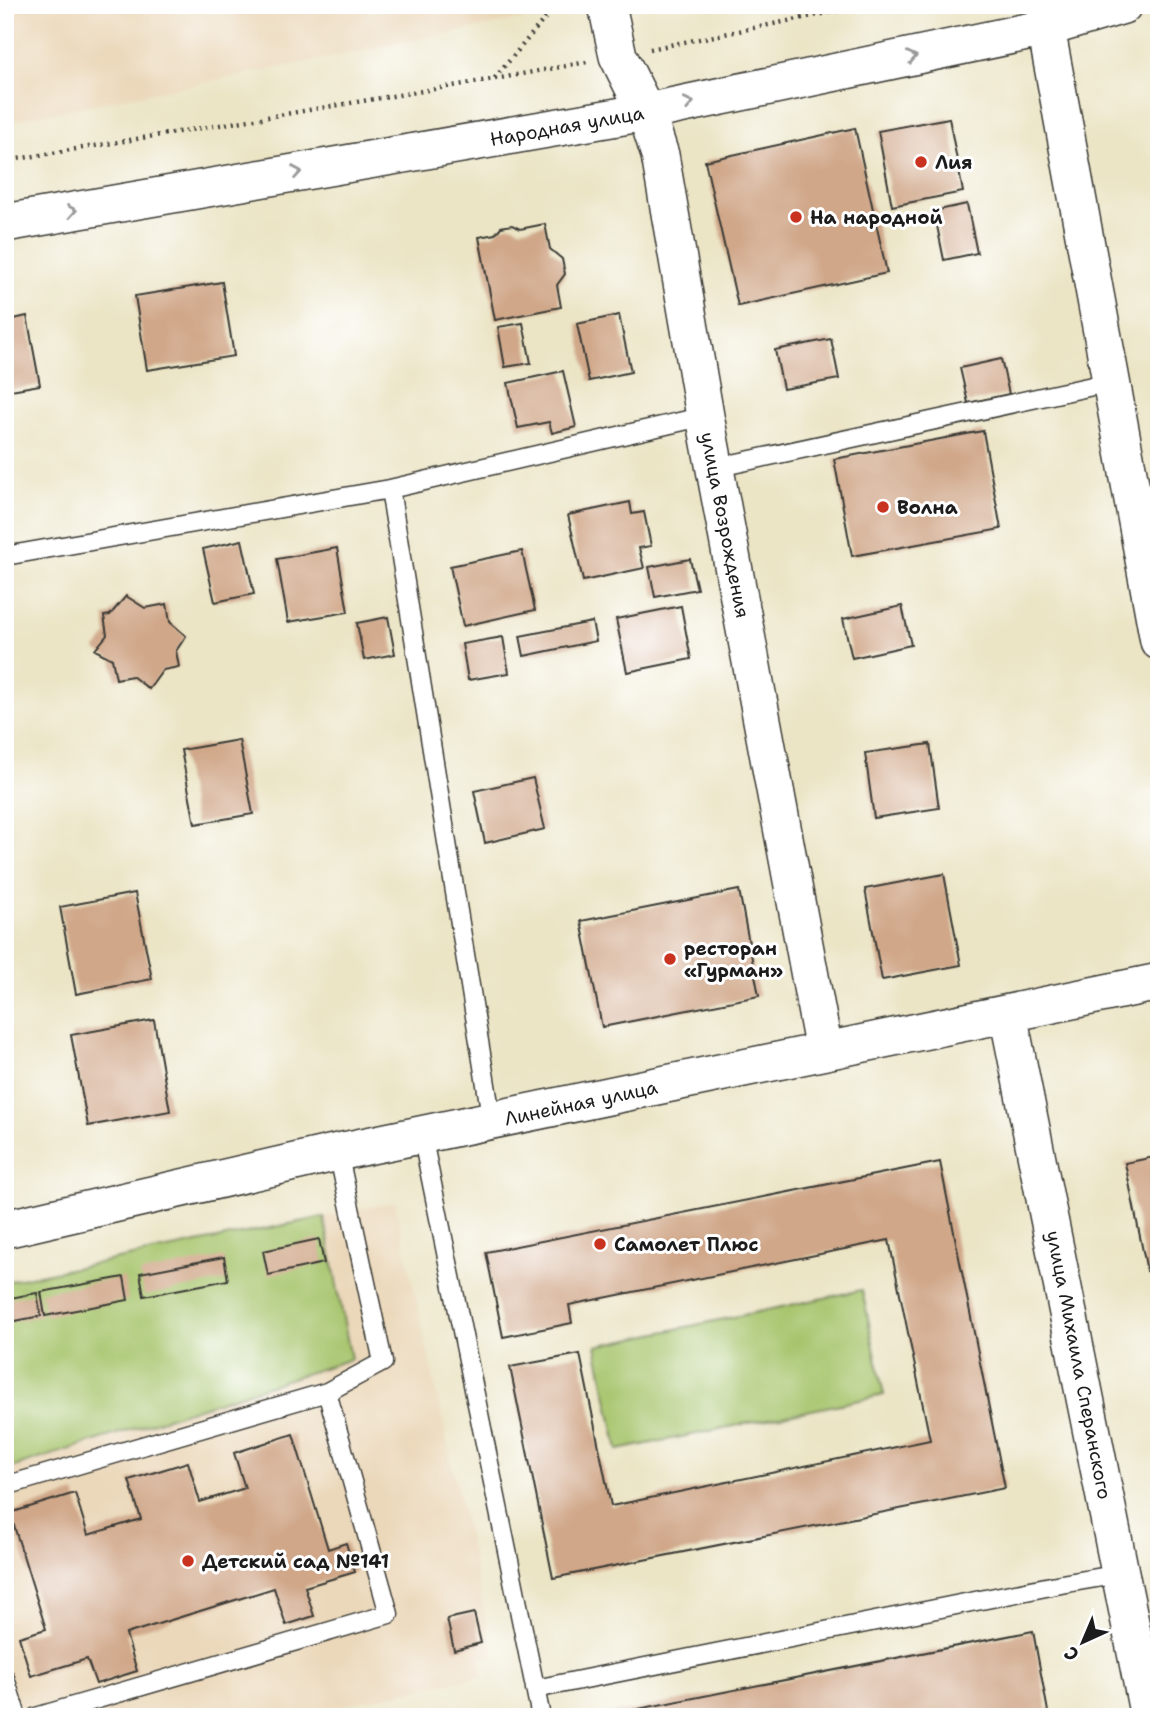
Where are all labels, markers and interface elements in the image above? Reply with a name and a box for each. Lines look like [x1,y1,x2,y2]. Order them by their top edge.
one-way arrow [906,50,918,65]
one-way arrow [683,97,695,112]
street label: Народная улица [488,100,646,152]
place label: Лия [935,150,973,175]
marker: Лия [913,154,929,170]
one-way arrow [291,165,302,180]
one-way arrow [66,204,78,219]
place label: На народной [810,205,943,230]
marker: На народной [788,209,804,225]
street label: улица Возрождения [695,430,755,620]
place label: Волна [897,495,958,520]
marker: Волна [875,499,891,515]
place label: ресторан «Гурман» [684,936,783,983]
marker: ресторан «Гурман» [662,951,678,967]
street label: Линейная улица [502,1075,660,1131]
street label: улица Михаила Сперанского [1041,1228,1117,1502]
place label: Самолет Плюс [614,1232,759,1257]
marker: Самолет Плюс [592,1236,608,1252]
place label: Детский сад №141 [202,1549,389,1574]
marker: Детский сад №141 [180,1553,196,1569]
north arrow [1048,1606,1118,1676]
text: С [1059,1641,1084,1667]

